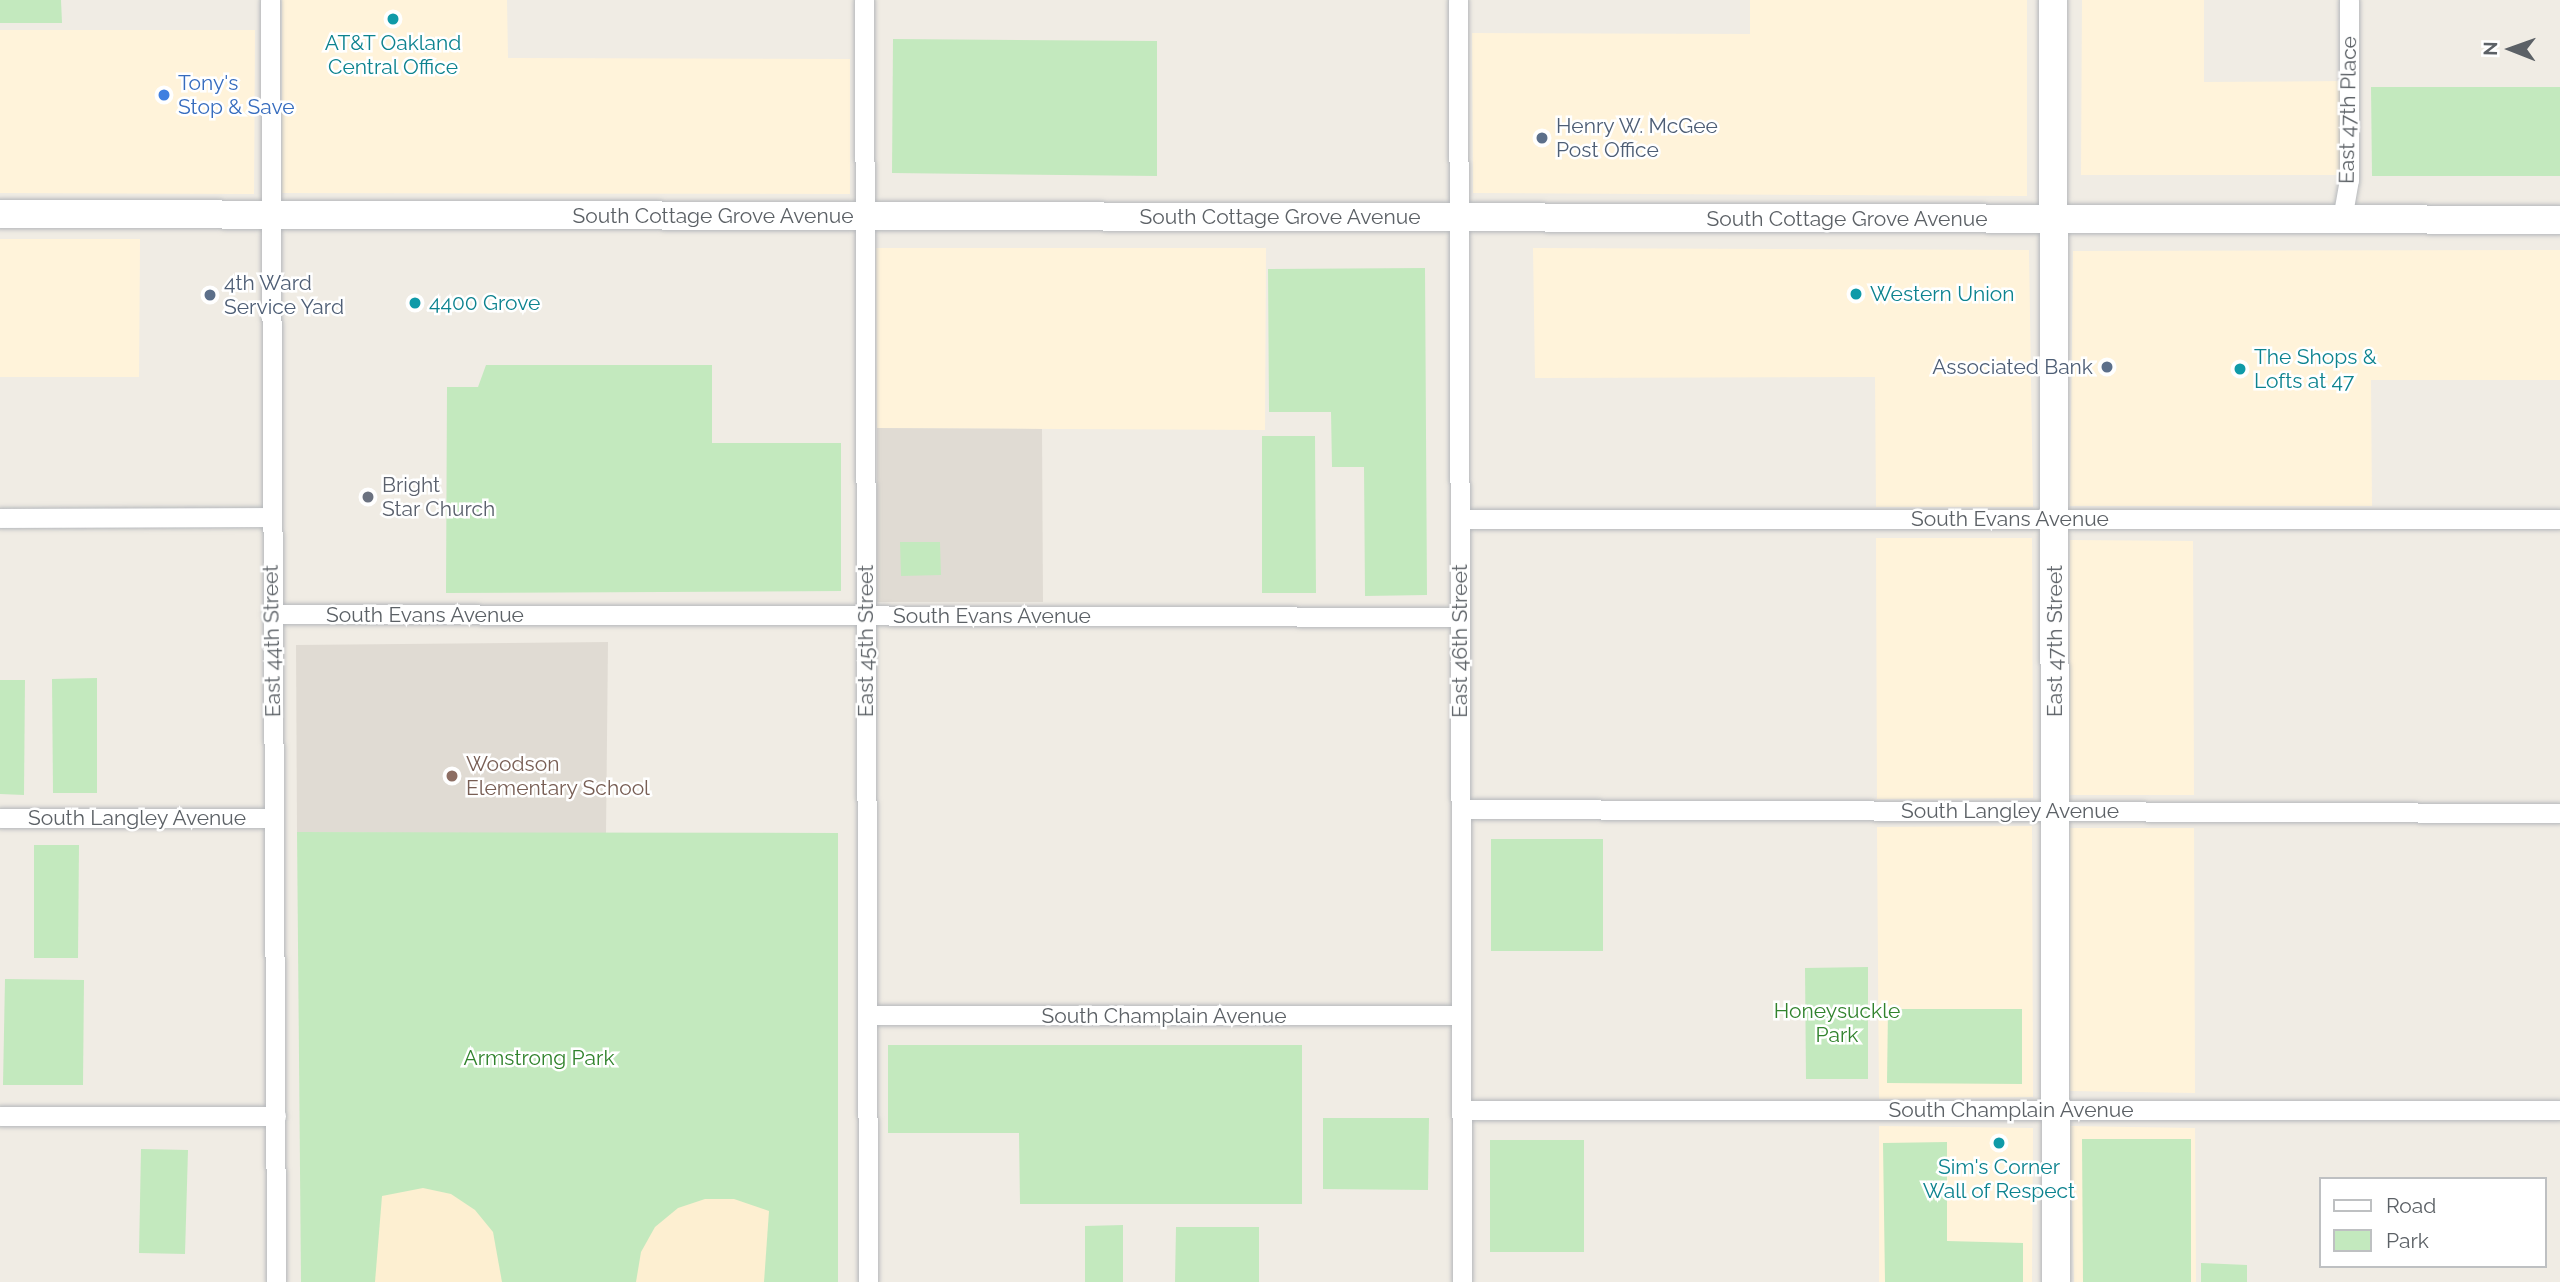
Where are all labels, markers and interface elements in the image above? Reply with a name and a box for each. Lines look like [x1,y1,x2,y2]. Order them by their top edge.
marker: AT&T Oakland Central Office [385,11,401,27]
north arrow [2476,14,2546,84]
place label: AT&T Oakland Central Office [324,30,462,80]
street label: East 47th Place [2334,36,2362,184]
text: N [2479,41,2501,56]
place label: Tony's Stop & Save [178,70,295,120]
marker: Tony's Stop & Save [156,87,172,103]
place label: Henry W. McGee Post Office [1556,113,1719,163]
marker: Henry W. McGee Post Office [1534,130,1550,146]
street label: South Cottage Grove Avenue [572,203,854,229]
street label: South Cottage Grove Avenue [1139,204,1421,230]
street label: South Cottage Grove Avenue [1706,206,1988,232]
place label: 4th Ward Service Yard [224,270,345,320]
place label: Western Union [1870,281,2014,307]
marker: Western Union [1848,286,1864,302]
marker: 4th Ward Service Yard [202,287,218,303]
place label: 4400 Grove [429,290,540,316]
marker: 4400 Grove [407,295,423,311]
place label: The Shops & Lofts at 47 [2254,344,2377,394]
place label: Associated Bank [1932,354,2093,380]
marker: Associated Bank [2099,359,2115,375]
marker: The Shops & Lofts at 47 [2232,361,2248,377]
place label: Bright Star Church [382,472,496,522]
marker: Bright Star Church [360,489,376,505]
street label: South Evans Avenue [1911,506,2109,532]
street label: East 46th Street [1447,564,1473,718]
street label: East 44th Street [258,565,286,717]
street label: East 45th Street [853,565,879,717]
street label: East 47th Street [2042,565,2068,717]
street label: South Evans Avenue [326,602,524,628]
street label: South Evans Avenue [893,603,1091,629]
place label: Woodson Elementary School [466,751,650,801]
marker: Woodson Elementary School [444,768,460,784]
street label: South Langley Avenue [1900,798,2120,824]
street label: South Langley Avenue [27,805,247,831]
park label: Honeysuckle Park [1774,998,1900,1048]
street label: South Champlain Avenue [1041,1003,1287,1029]
park label: Armstrong Park [463,1045,615,1071]
street label: South Champlain Avenue [1888,1097,2134,1123]
marker: Sim's Corner Wall of Respect [1991,1135,2007,1151]
place label: Sim's Corner Wall of Respect [1922,1154,2076,1204]
legend [2318,1177,2546,1268]
text: Road [2386,1193,2436,1218]
text: Park [2386,1228,2429,1253]

